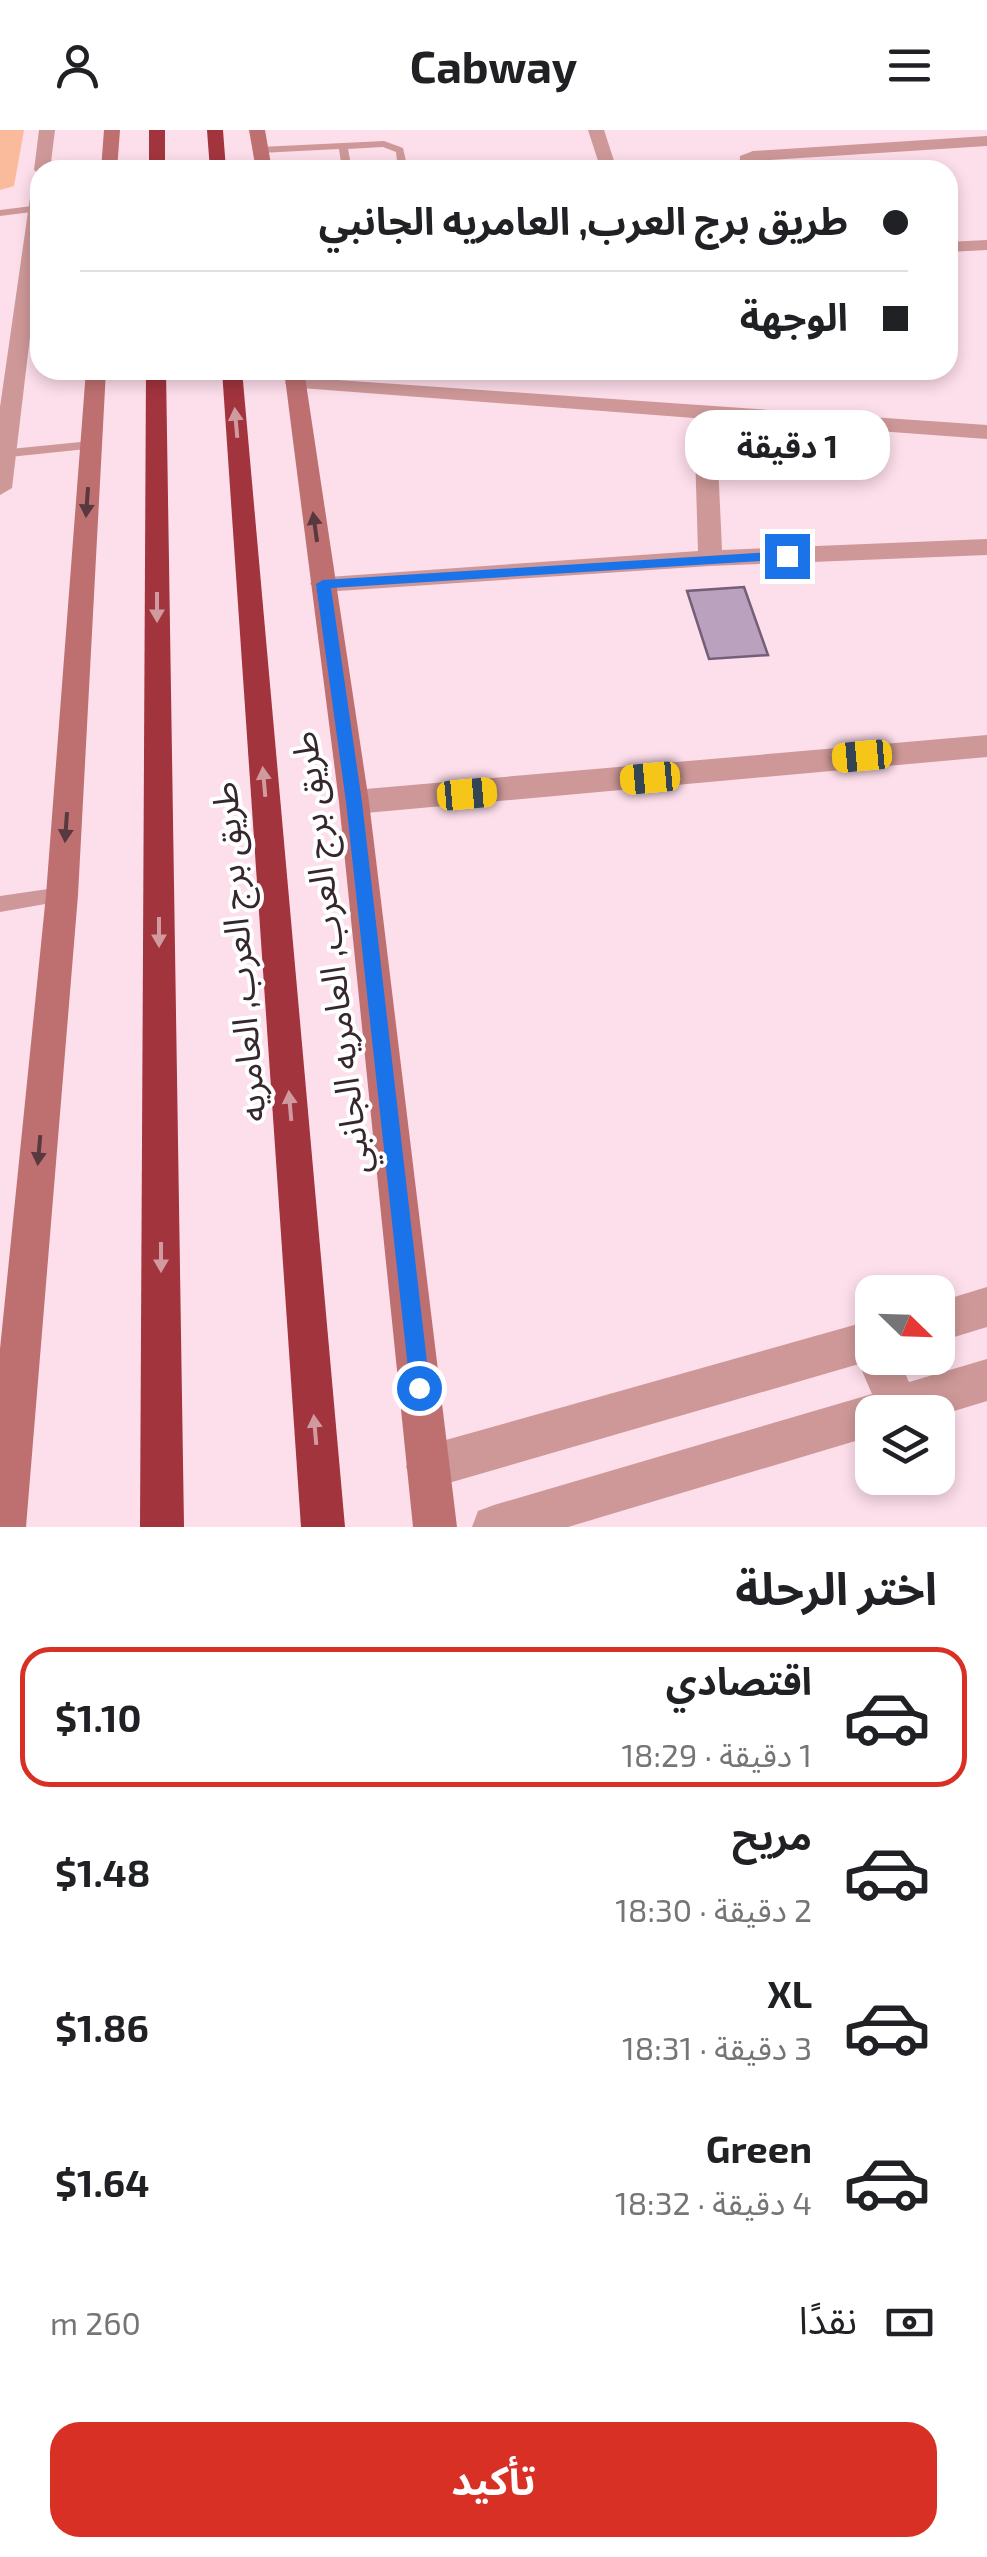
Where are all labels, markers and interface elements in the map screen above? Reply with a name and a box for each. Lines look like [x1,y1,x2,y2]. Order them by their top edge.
icon: person [50,38,105,93]
text: Cabway [410,38,577,92]
icon: menu [882,38,937,93]
text: طريق برج العرب, العامريه الجانبي [319,197,848,243]
text: الوجهة [740,293,848,339]
one-way arrow [227,406,243,438]
callout: 1 دقيقة [684,411,890,481]
text: 1 دقيقة [737,426,838,464]
one-way arrow [79,487,95,519]
one-way arrow [307,510,323,542]
route end [765,534,810,579]
one-way arrow [149,592,165,624]
street label: طريق برج العرب, العامريه الجانبي [281,728,385,1177]
car [831,738,893,774]
car [619,760,681,796]
one-way arrow [256,765,272,797]
car [436,776,498,812]
street label: طريق برج العرب, العامريه [201,780,280,1124]
one-way arrow [58,811,74,843]
one-way arrow [151,917,167,949]
one-way arrow [281,1089,297,1121]
one-way arrow [30,1135,46,1167]
one-way arrow [153,1242,169,1274]
north arrow [855,1275,955,1375]
map controls [855,1275,955,1495]
route start [397,1366,442,1411]
button: layers [855,1395,955,1495]
one-way arrow [307,1413,323,1445]
text: اختر الرحلة [735,1560,937,1614]
text: اقتصادي [666,1657,812,1703]
icon: car [842,1672,932,1762]
text: $1.10 [55,1694,141,1740]
text: 1 دقيقة · 18:29 [621,1735,812,1773]
text: مريح [732,1812,812,1858]
icon: car [842,1827,932,1917]
text: $1.48 [55,1849,150,1895]
text: 2 دقيقة · 18:30 [615,1890,812,1928]
text: XL [767,1970,812,2016]
icon: car [842,1982,932,2072]
text: $1.86 [55,2004,149,2050]
text: 3 دقيقة · 18:31 [622,2028,812,2066]
text: Green [706,2125,812,2171]
icon: car [842,2137,932,2227]
text: $1.64 [55,2159,149,2205]
text: 4 دقيقة · 18:32 [615,2183,812,2221]
icon: cash [882,2295,937,2350]
text: نقدًا [799,2296,857,2342]
text: 260 m [50,2303,141,2341]
button: تأكيد [50,2422,937,2537]

